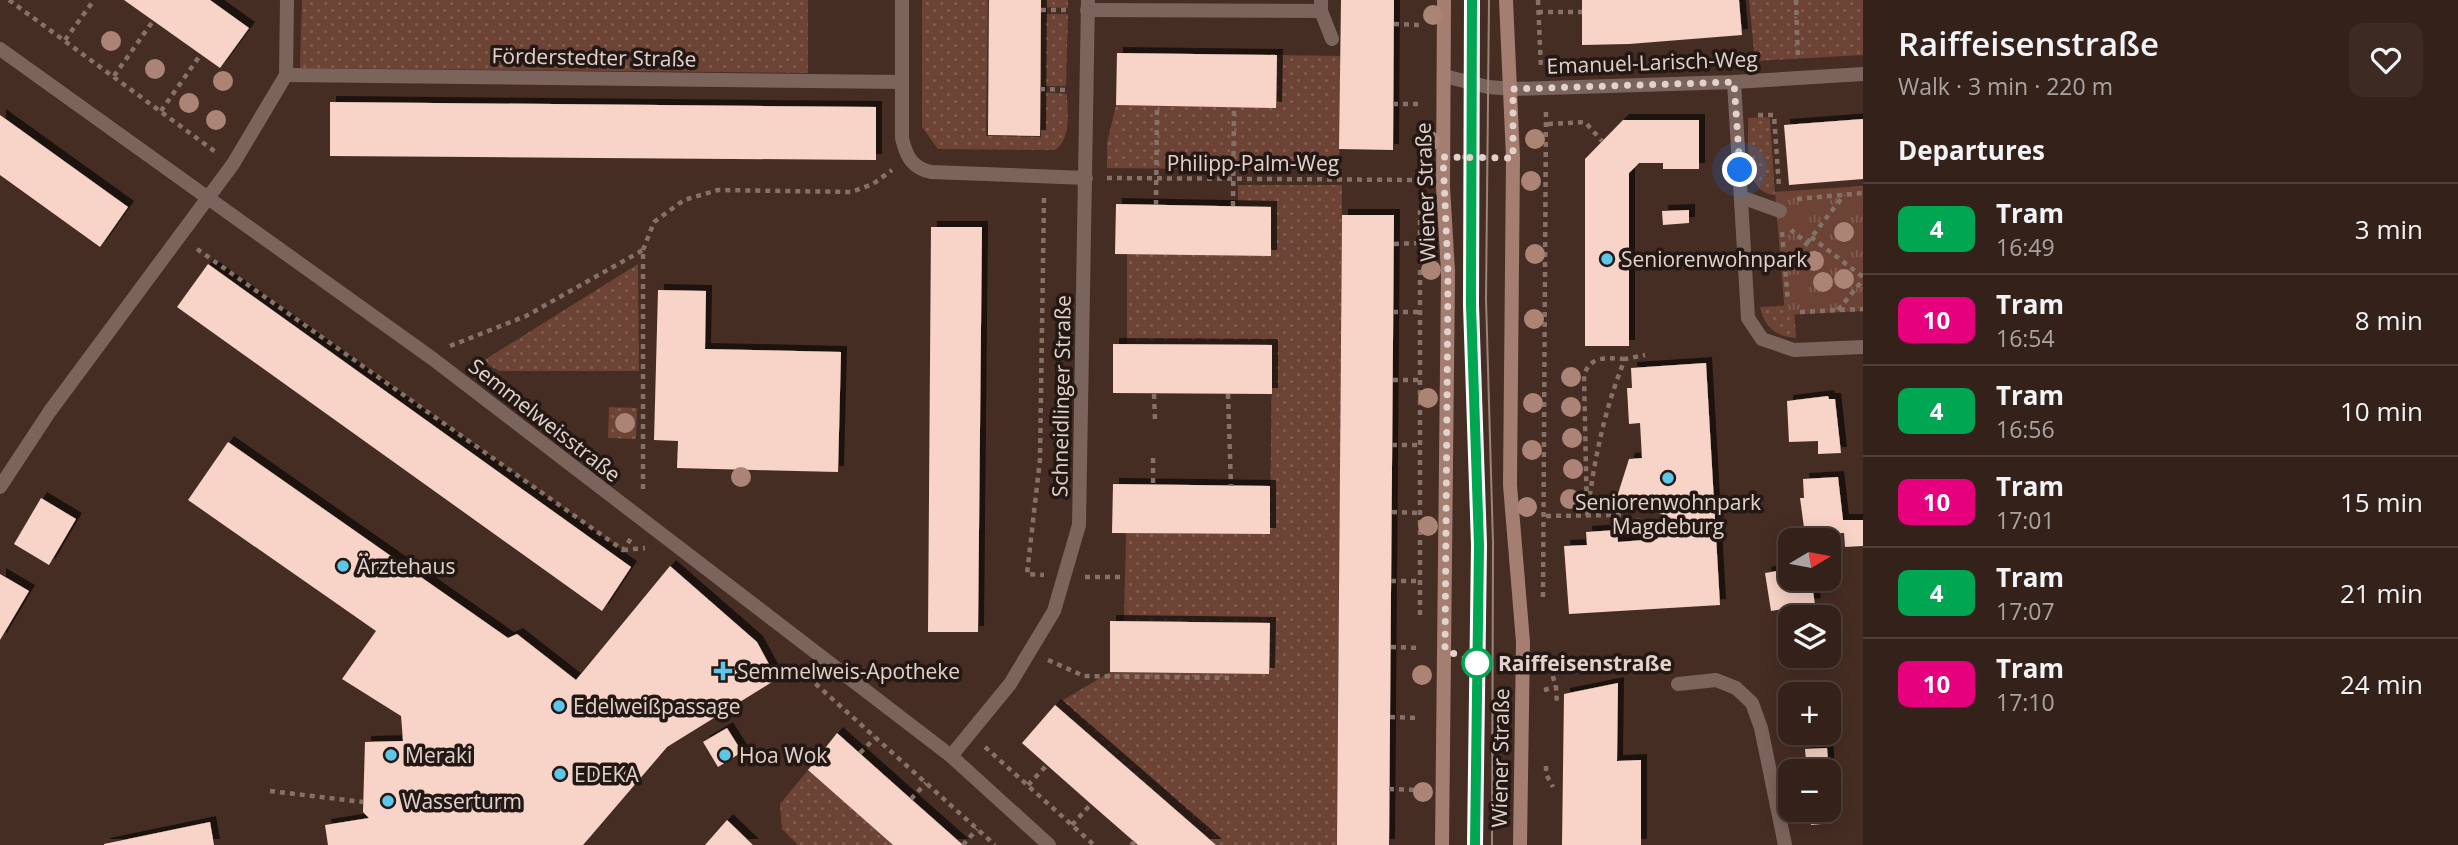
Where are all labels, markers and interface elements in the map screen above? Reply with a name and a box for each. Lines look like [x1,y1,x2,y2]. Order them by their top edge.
text: Raiffeisenstraße [1898,21,2159,66]
button: heart [2349,23,2423,97]
street label: Förderstedter Straße [491,41,697,73]
street label: Emanuel-Larisch-Weg [1546,44,1758,80]
text: Walk · 3 min · 220 m [1898,70,2113,102]
street label: Wiener Straße [1409,122,1441,262]
text: Departures [1898,132,2045,168]
street label: Philipp-Palm-Weg [1167,149,1339,177]
your location [1722,152,1757,187]
text: Tram [1996,195,2064,231]
text: 3 min [2355,211,2423,247]
text: 4 [1930,212,1943,245]
text: 16:49 [1996,231,2055,263]
place label: Seniorenwohnpark [1621,245,1807,273]
marker: Seniorenwohnpark [1599,251,1615,267]
text: Tram [1996,286,2064,322]
street label: Schneidlinger Straße [1045,295,1077,497]
text: 8 min [2355,302,2423,338]
text: 10 [1923,303,1950,336]
text: 16:54 [1996,322,2055,354]
street label: Semmelweisstraße [463,352,627,488]
text: Tram [1996,377,2064,413]
text: 10 min [2340,393,2423,429]
text: 4 [1930,394,1943,427]
text: 16:56 [1996,413,2055,445]
text: Tram [1996,468,2064,504]
marker: Seniorenwohnpark Magdeburg [1660,470,1676,486]
text: 15 min [2340,484,2423,520]
text: 10 [1923,485,1950,518]
place label: Seniorenwohnpark Magdeburg [1575,488,1761,540]
text: 17:01 [1996,504,2055,536]
north arrow [1778,528,1841,592]
map controls [1778,528,1841,822]
place label: Ärztehaus [357,552,455,580]
marker: Ärztehaus [335,558,351,574]
text: Tram [1996,559,2064,595]
text: 21 min [2340,575,2423,611]
text: 4 [1930,576,1943,609]
text: 17:07 [1996,595,2055,627]
button: layers [1778,605,1841,668]
marker: Raiffeisenstraße [1462,648,1492,678]
place label: Raiffeisenstraße [1498,649,1672,677]
text: Tram [1996,650,2064,686]
place label: Semmelweis-Apotheke [737,657,960,685]
marker: Semmelweis-Apotheke [715,663,731,679]
text: 24 min [2340,666,2423,702]
text: 10 [1923,667,1950,700]
button: + [1778,682,1841,745]
text: 17:10 [1996,686,2055,718]
street label: Wiener Straße [1485,688,1515,828]
place label: Edelweißpassage [573,692,740,720]
marker: Edelweißpassage [551,698,567,714]
place label: Meraki [405,741,472,769]
place label: Hoa Wok [739,741,827,769]
marker: Meraki [383,747,399,763]
marker: Hoa Wok [717,747,733,763]
button: − [1778,759,1841,822]
place label: EDEKA [574,760,639,788]
marker: EDEKA [552,766,568,782]
place label: Wasserturm [402,787,522,815]
marker: Wasserturm [380,793,396,809]

